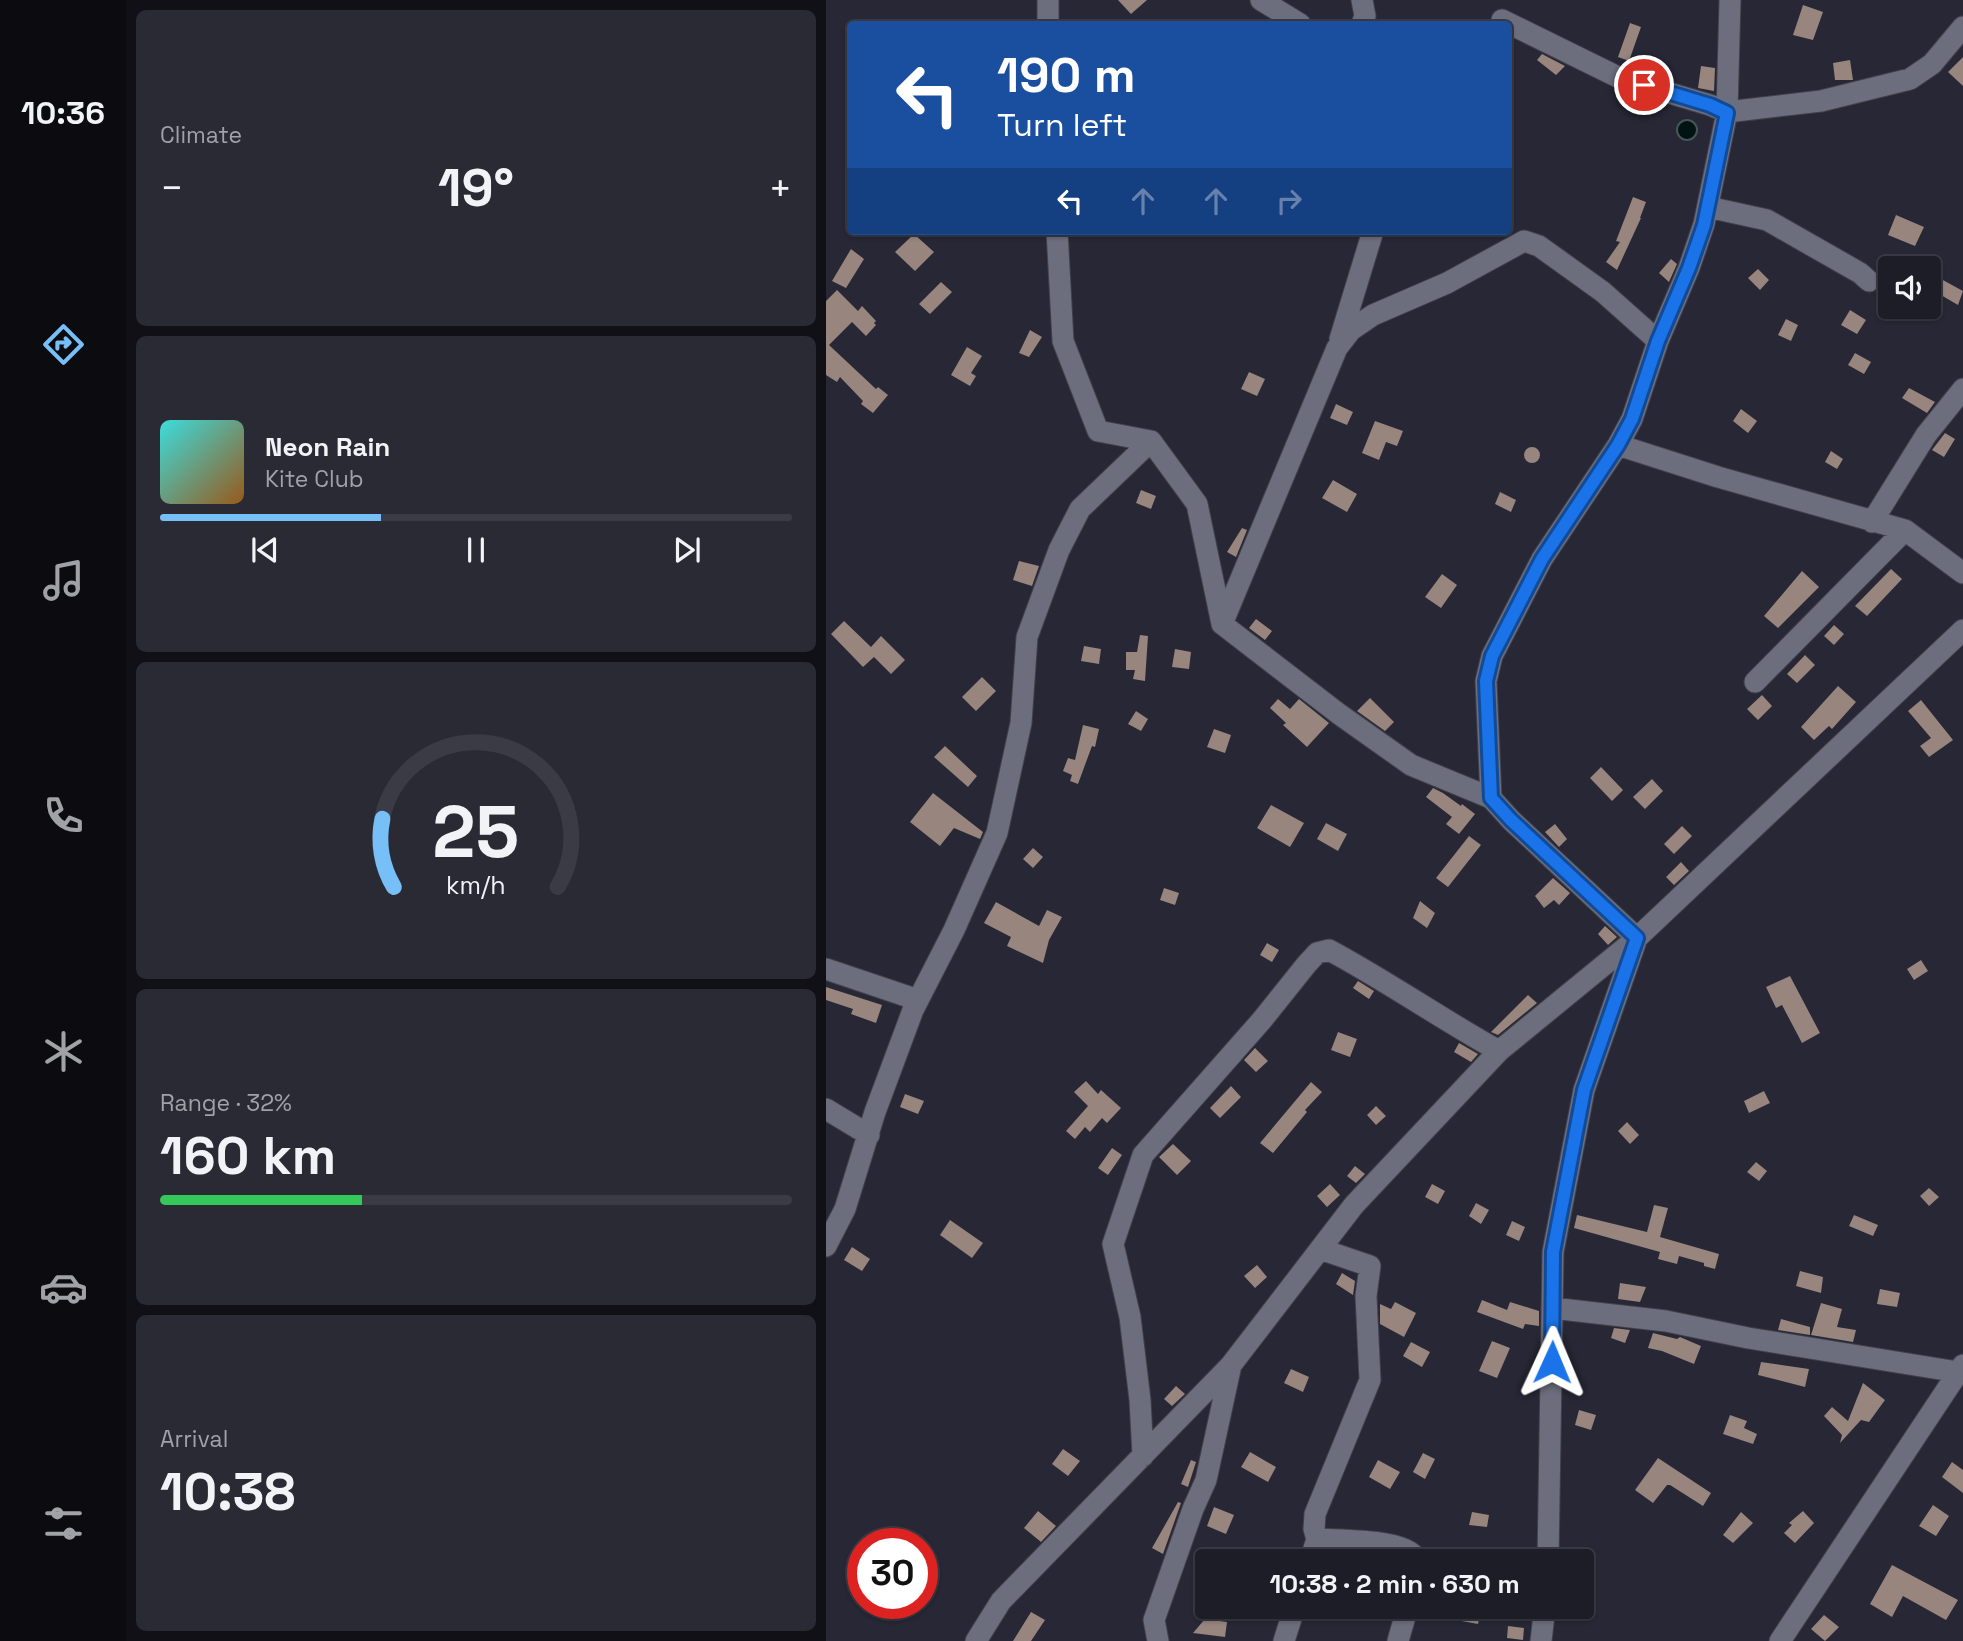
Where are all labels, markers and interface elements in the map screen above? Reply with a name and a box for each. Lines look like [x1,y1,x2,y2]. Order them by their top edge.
text: 190 m [997,44,1135,106]
icon: left [882,49,973,140]
pin [1614,55,1674,115]
icon: arrive [1625,66,1663,104]
text: 10:36 [21,93,105,133]
text: Turn left [997,105,1127,145]
text: Climate [160,120,242,150]
text: 19° [438,155,514,221]
text: − [160,164,184,212]
text: + [768,164,792,212]
icon: left [1051,182,1089,220]
icon: ahead [1124,182,1162,220]
icon: ahead [1197,182,1235,220]
icon: right [1270,182,1308,220]
map controls [1878,256,1941,319]
button: sound [1878,256,1941,319]
icon: directions [39,320,88,369]
text: Neon Rain [265,430,390,464]
text: Kite Club [265,464,364,494]
icon: previous [246,531,284,569]
icon: pause [457,531,495,569]
icon: next [668,531,706,569]
icon: music [39,556,88,605]
text: 25 [433,785,519,878]
icon: phone [39,791,88,840]
text: km/h [446,868,506,900]
icon: climate [39,1027,88,1076]
text: Range · 32% [160,1088,292,1118]
text: 160 km [160,1123,336,1189]
icon: car [39,1263,88,1312]
position arrow [1515,1325,1589,1399]
text: Arrival [160,1424,228,1454]
text: 10:38 [160,1459,296,1525]
icon: filters [39,1499,88,1548]
speed limit sign: 30 [847,1528,938,1619]
text: 10:38 · 2 min · 630 m [1269,1567,1520,1601]

